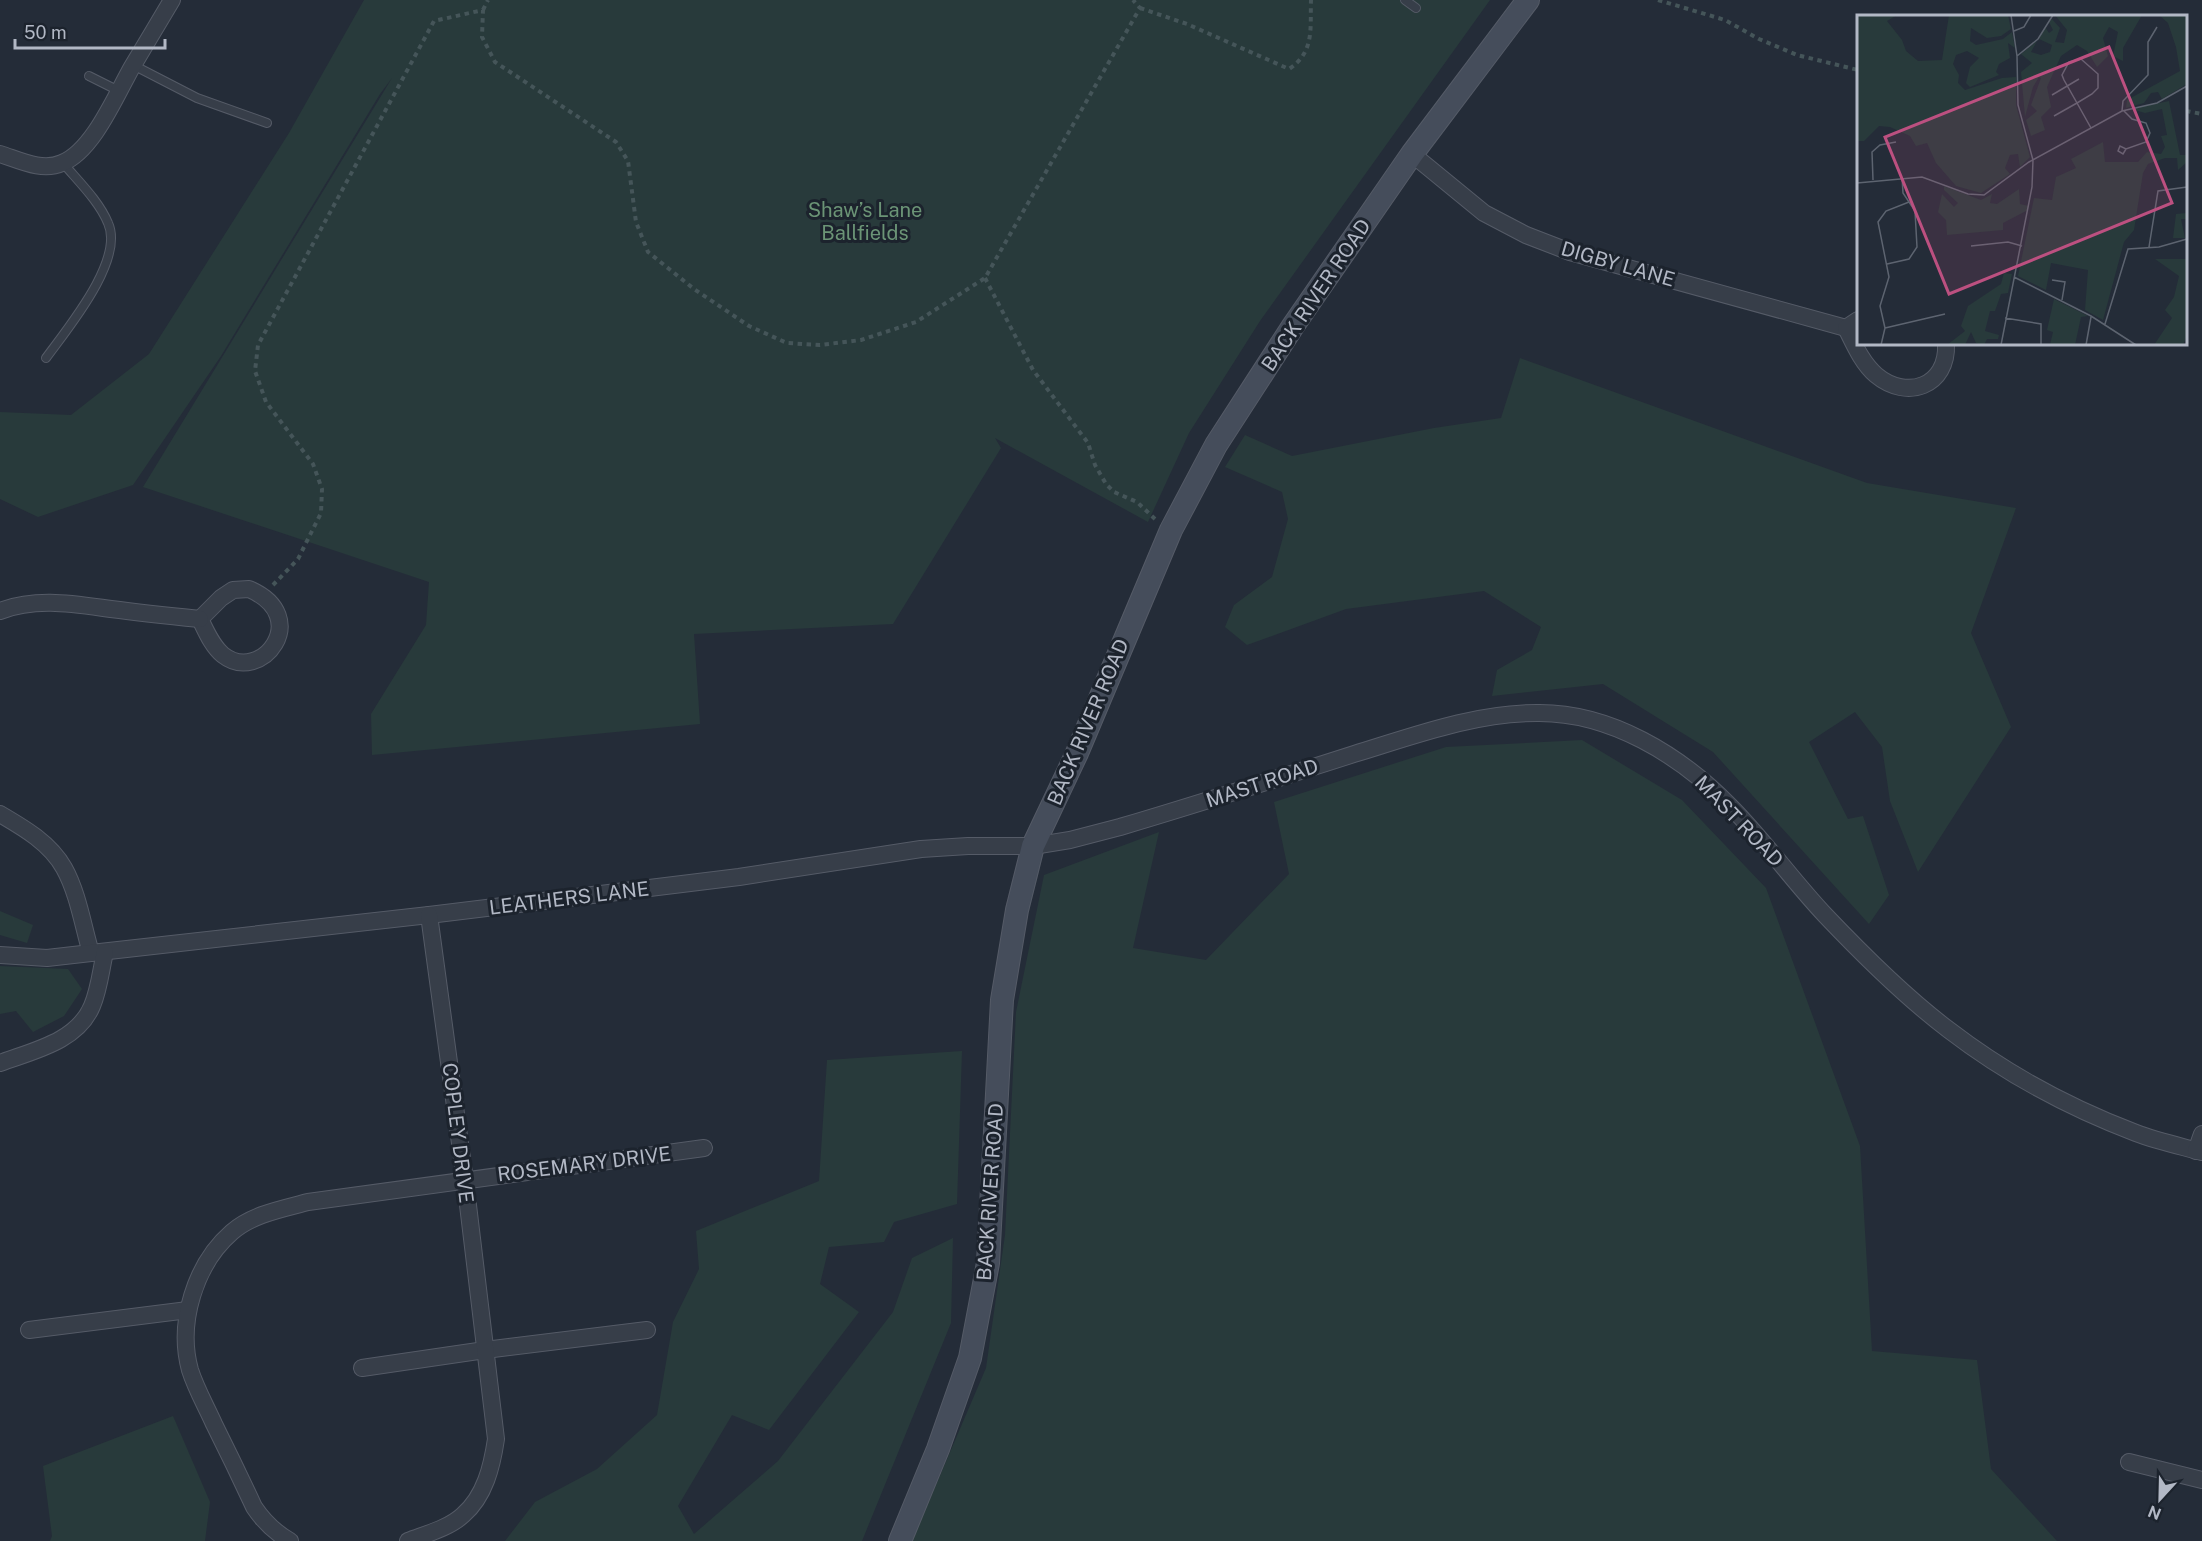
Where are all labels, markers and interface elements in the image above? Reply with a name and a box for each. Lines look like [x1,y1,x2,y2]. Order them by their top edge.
scale bar [15,12,165,50]
inset map [1857,15,2187,345]
text: 50 m [24,22,67,43]
park label: Shaw’s Lane Ballfields [808,198,922,245]
street label: BACK RIVER ROAD [1256,214,1376,376]
street label: DIGBY LANE [1558,236,1678,292]
street label: BACK RIVER ROAD [1042,635,1134,809]
street label: MAST ROAD [1203,754,1321,812]
street label: MAST ROAD [1690,771,1788,871]
street label: LEATHERS LANE [488,876,650,920]
street label: COPLEY DRIVE [437,1061,479,1205]
street label: BACK RIVER ROAD [972,1102,1008,1282]
street label: ROSEMARY DRIVE [496,1141,672,1187]
north arrow [2130,1469,2190,1529]
text: N [2145,1501,2164,1524]

